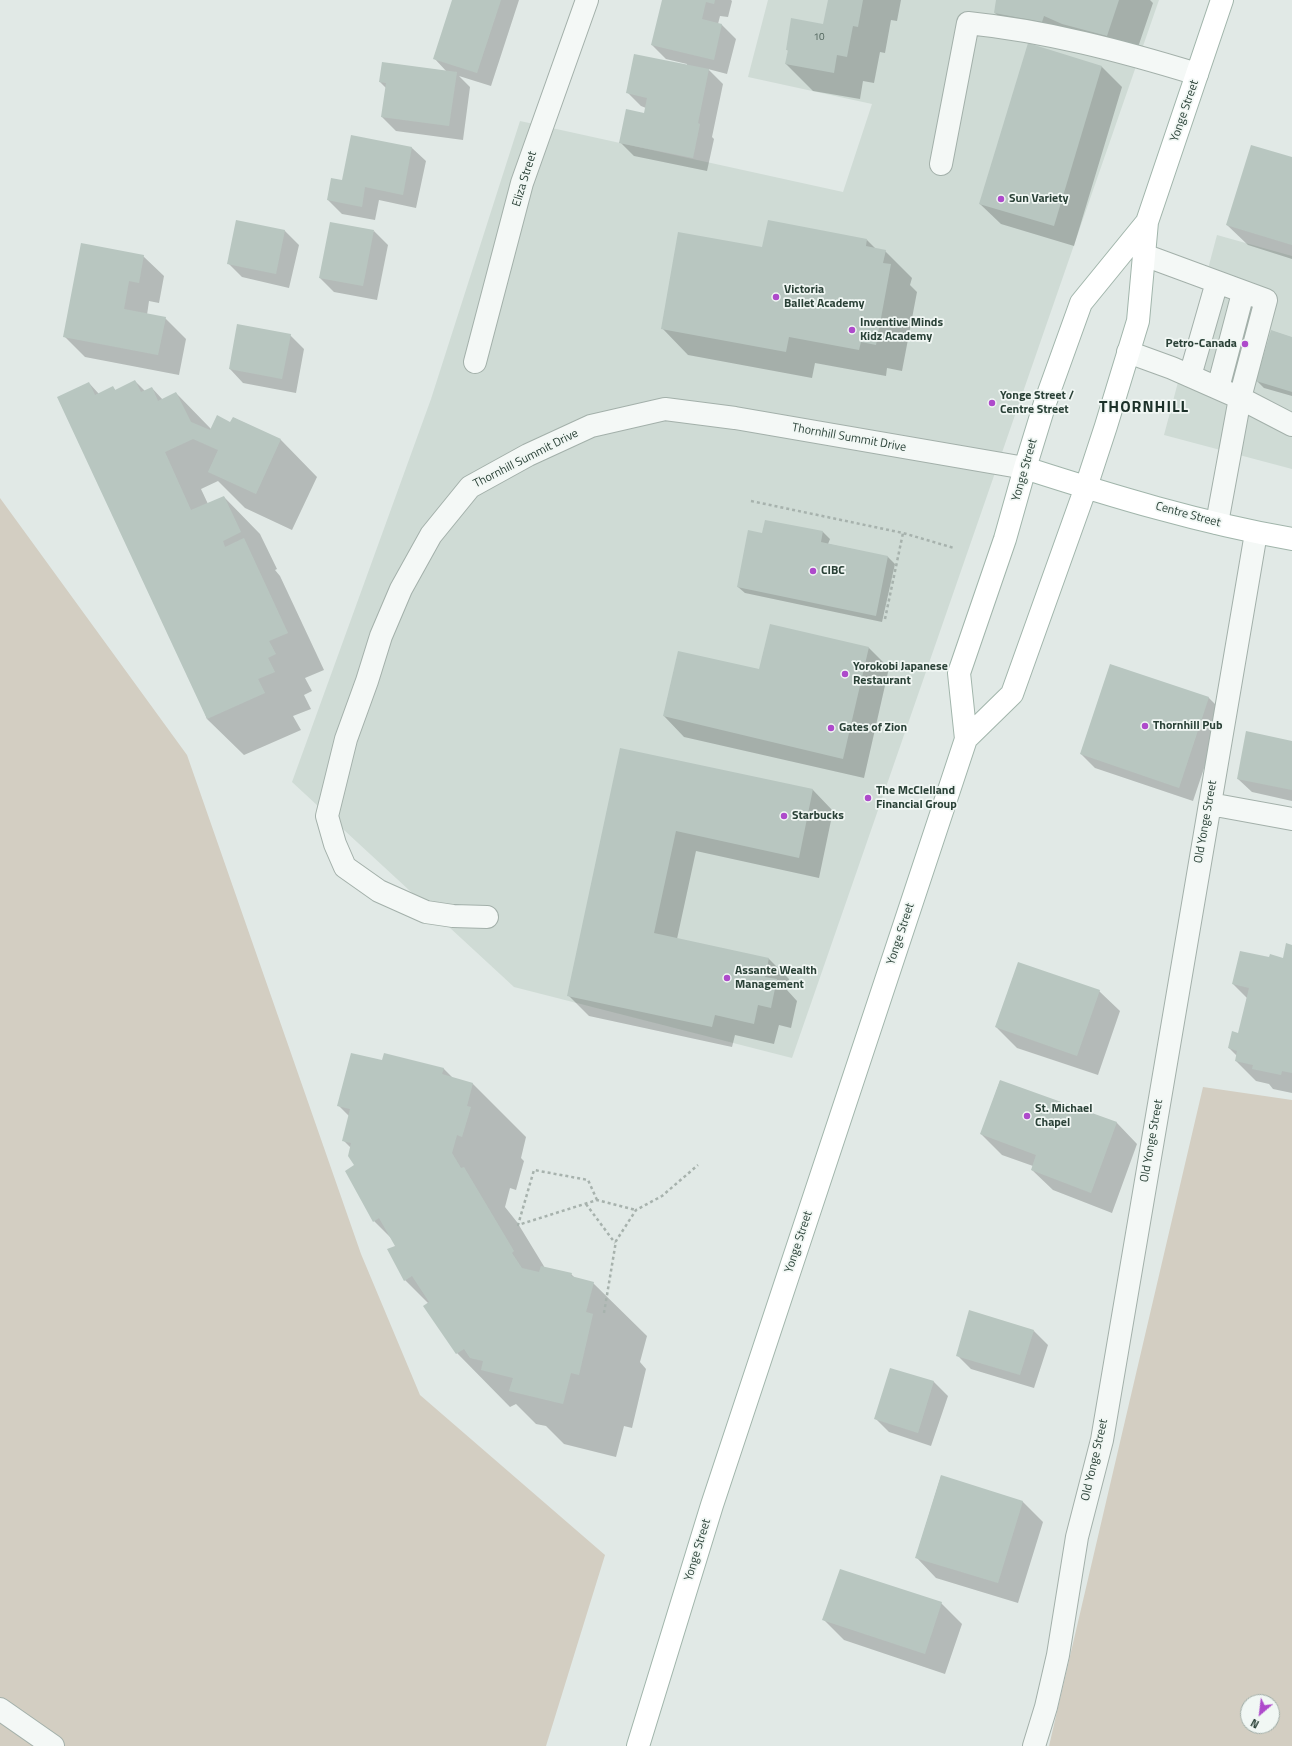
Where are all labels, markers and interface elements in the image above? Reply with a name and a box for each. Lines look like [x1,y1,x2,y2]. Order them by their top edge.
house number: 10 [813,32,825,44]
street label: Yonge Street [1168,78,1202,144]
street label: Eliza Street [510,150,540,208]
place label: Sun Variety [1009,192,1069,206]
marker: Sun Variety [996,194,1006,204]
place label: Victoria Ballet Academy [784,283,864,311]
marker: Victoria Ballet Academy [771,292,781,302]
place label: Inventive Minds Kidz Academy [860,316,943,344]
marker: Inventive Minds Kidz Academy [847,325,857,335]
place label: Petro-Canada [1166,337,1237,351]
marker: Petro-Canada [1240,339,1250,349]
place label: Yonge Street / Centre Street [1000,389,1074,417]
marker: Yonge Street / Centre Street [987,398,997,408]
district label: THORNHILL [1099,398,1189,418]
street label: Thornhill Summit Drive [791,421,907,455]
street label: Thornhill Summit Drive [471,426,581,492]
street label: Yonge Street [1009,437,1041,503]
street label: Centre Street [1154,499,1222,531]
place label: CIBC [821,564,845,578]
marker: CIBC [808,566,818,576]
place label: Yorokobi Japanese Restaurant [853,660,948,688]
marker: Yorokobi Japanese Restaurant [840,669,850,679]
place label: Thornhill Pub [1153,719,1223,733]
place label: Gates of Zion [839,721,907,735]
marker: Thornhill Pub [1140,721,1150,731]
marker: Gates of Zion [826,723,836,733]
street label: Old Yonge Street [1192,779,1220,865]
place label: The McClelland Financial Group [876,784,957,812]
marker: The McClelland Financial Group [863,793,873,803]
place label: Starbucks [792,809,844,823]
marker: Starbucks [779,811,789,821]
street label: Yonge Street [884,901,918,967]
place label: Assante Wealth Management [735,964,817,992]
marker: Assante Wealth Management [722,973,732,983]
street label: Old Yonge Street [1138,1098,1166,1184]
place label: St. Michael Chapel [1035,1102,1092,1130]
marker: St. Michael Chapel [1022,1111,1032,1121]
street label: Yonge Street [782,1209,816,1275]
street label: Old Yonge Street [1079,1418,1111,1502]
street label: Yonge Street [682,1517,714,1583]
north arrow [1240,1694,1280,1734]
text: N [1248,1715,1262,1733]

